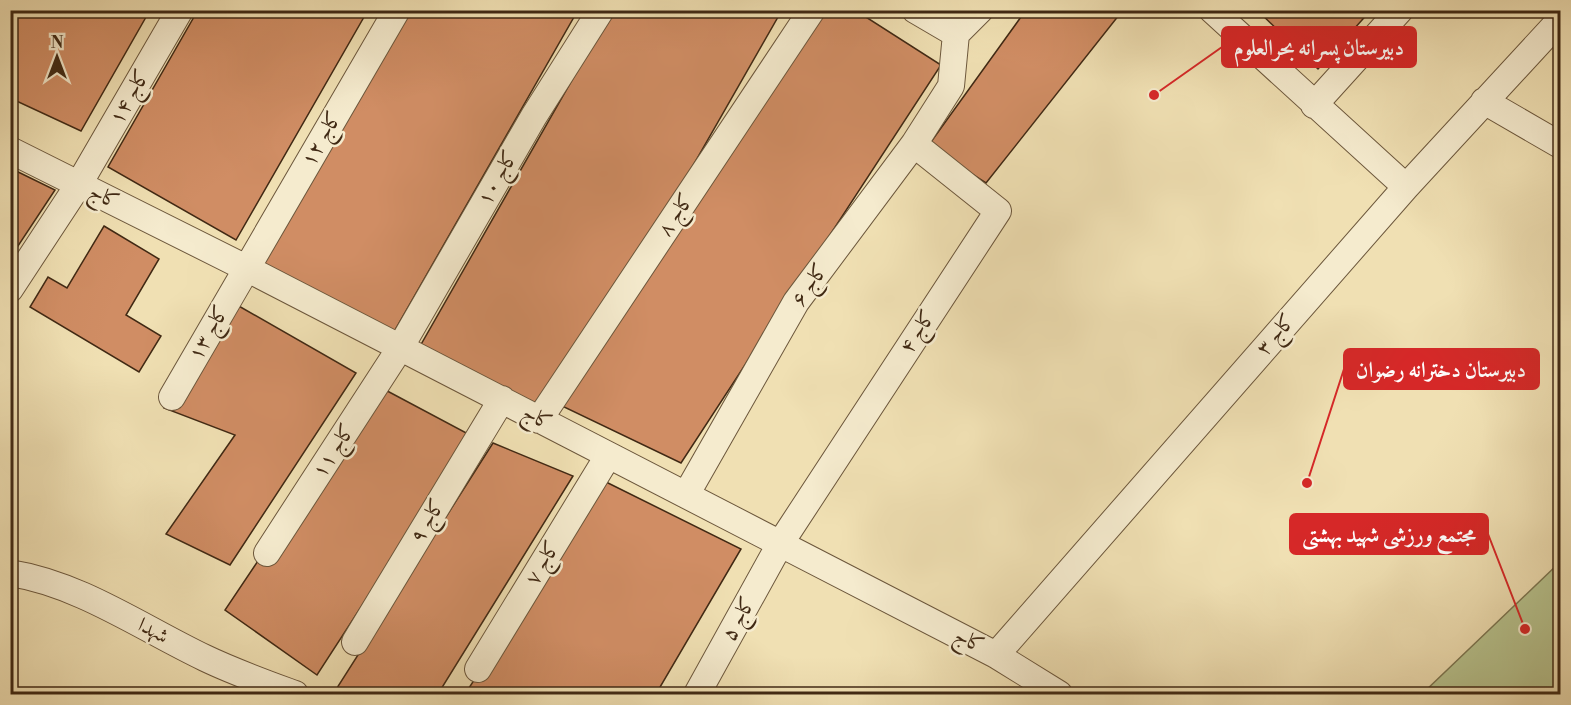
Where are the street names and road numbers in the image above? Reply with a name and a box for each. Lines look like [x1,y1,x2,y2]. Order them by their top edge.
street label: کاج ۱۴ [104,65,160,132]
street label: کاج ۱۲ [296,107,352,174]
street label: کاج ۱۰ [472,146,528,213]
street label: کاج [82,179,123,220]
street label: کاج ۸ [652,188,704,244]
street label: کاج ۶ [786,258,838,314]
street label: کاج ۱۳ [183,301,239,368]
street label: کاج ۴ [894,305,946,361]
street label: کاج ۳ [1251,309,1305,364]
street label: کاج [515,399,556,441]
street label: کاج ۱۱ [307,419,365,486]
street label: کاج ۹ [405,494,455,550]
street label: کاج ۷ [520,536,570,592]
street label: کاج ۵ [716,592,766,648]
street label: شهدا [133,612,173,650]
street label: کاج [947,623,988,664]

